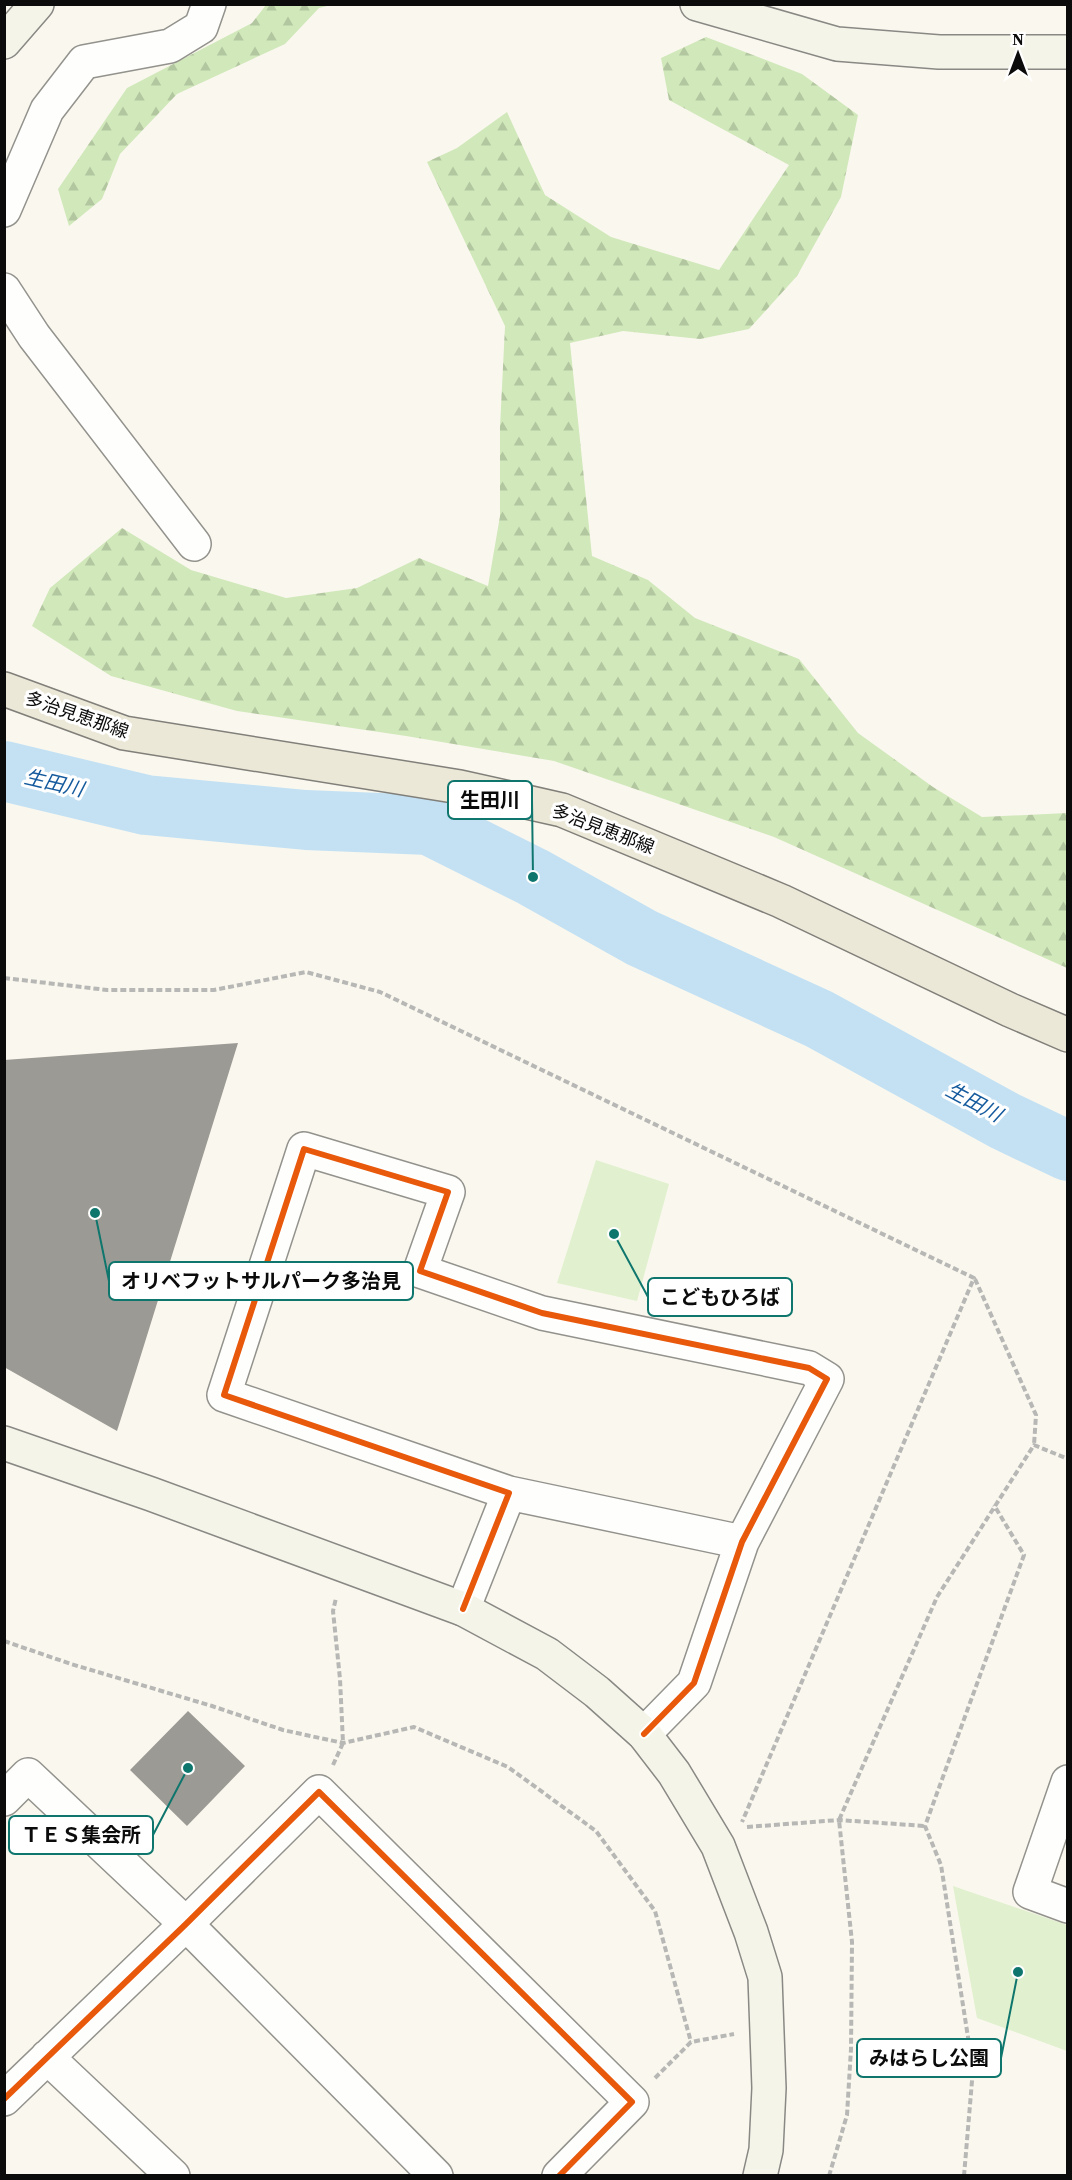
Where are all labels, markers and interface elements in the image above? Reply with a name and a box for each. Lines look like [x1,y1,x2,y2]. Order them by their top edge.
north arrow [988,24,1048,84]
text: N [1012,28,1024,50]
street label: 多治見恵那線 [22,685,132,744]
water label: 生田川 [22,763,88,804]
callout: 生田川 [448,781,532,819]
text: 生田川 [460,786,520,814]
street label: 多治見恵那線 [548,798,658,860]
water label: 生田川 [941,1076,1009,1129]
callout: オリベフットサルパーク多治見 [109,1262,413,1300]
text: オリベフットサルパーク多治見 [121,1267,401,1295]
callout: こどもひろば [648,1278,792,1316]
text: こどもひろば [660,1283,780,1311]
callout: ＴＥＳ集会所 [9,1816,153,1854]
text: ＴＥＳ集会所 [21,1821,141,1849]
callout: みはらし公園 [857,2039,1001,2077]
text: みはらし公園 [869,2044,989,2072]

